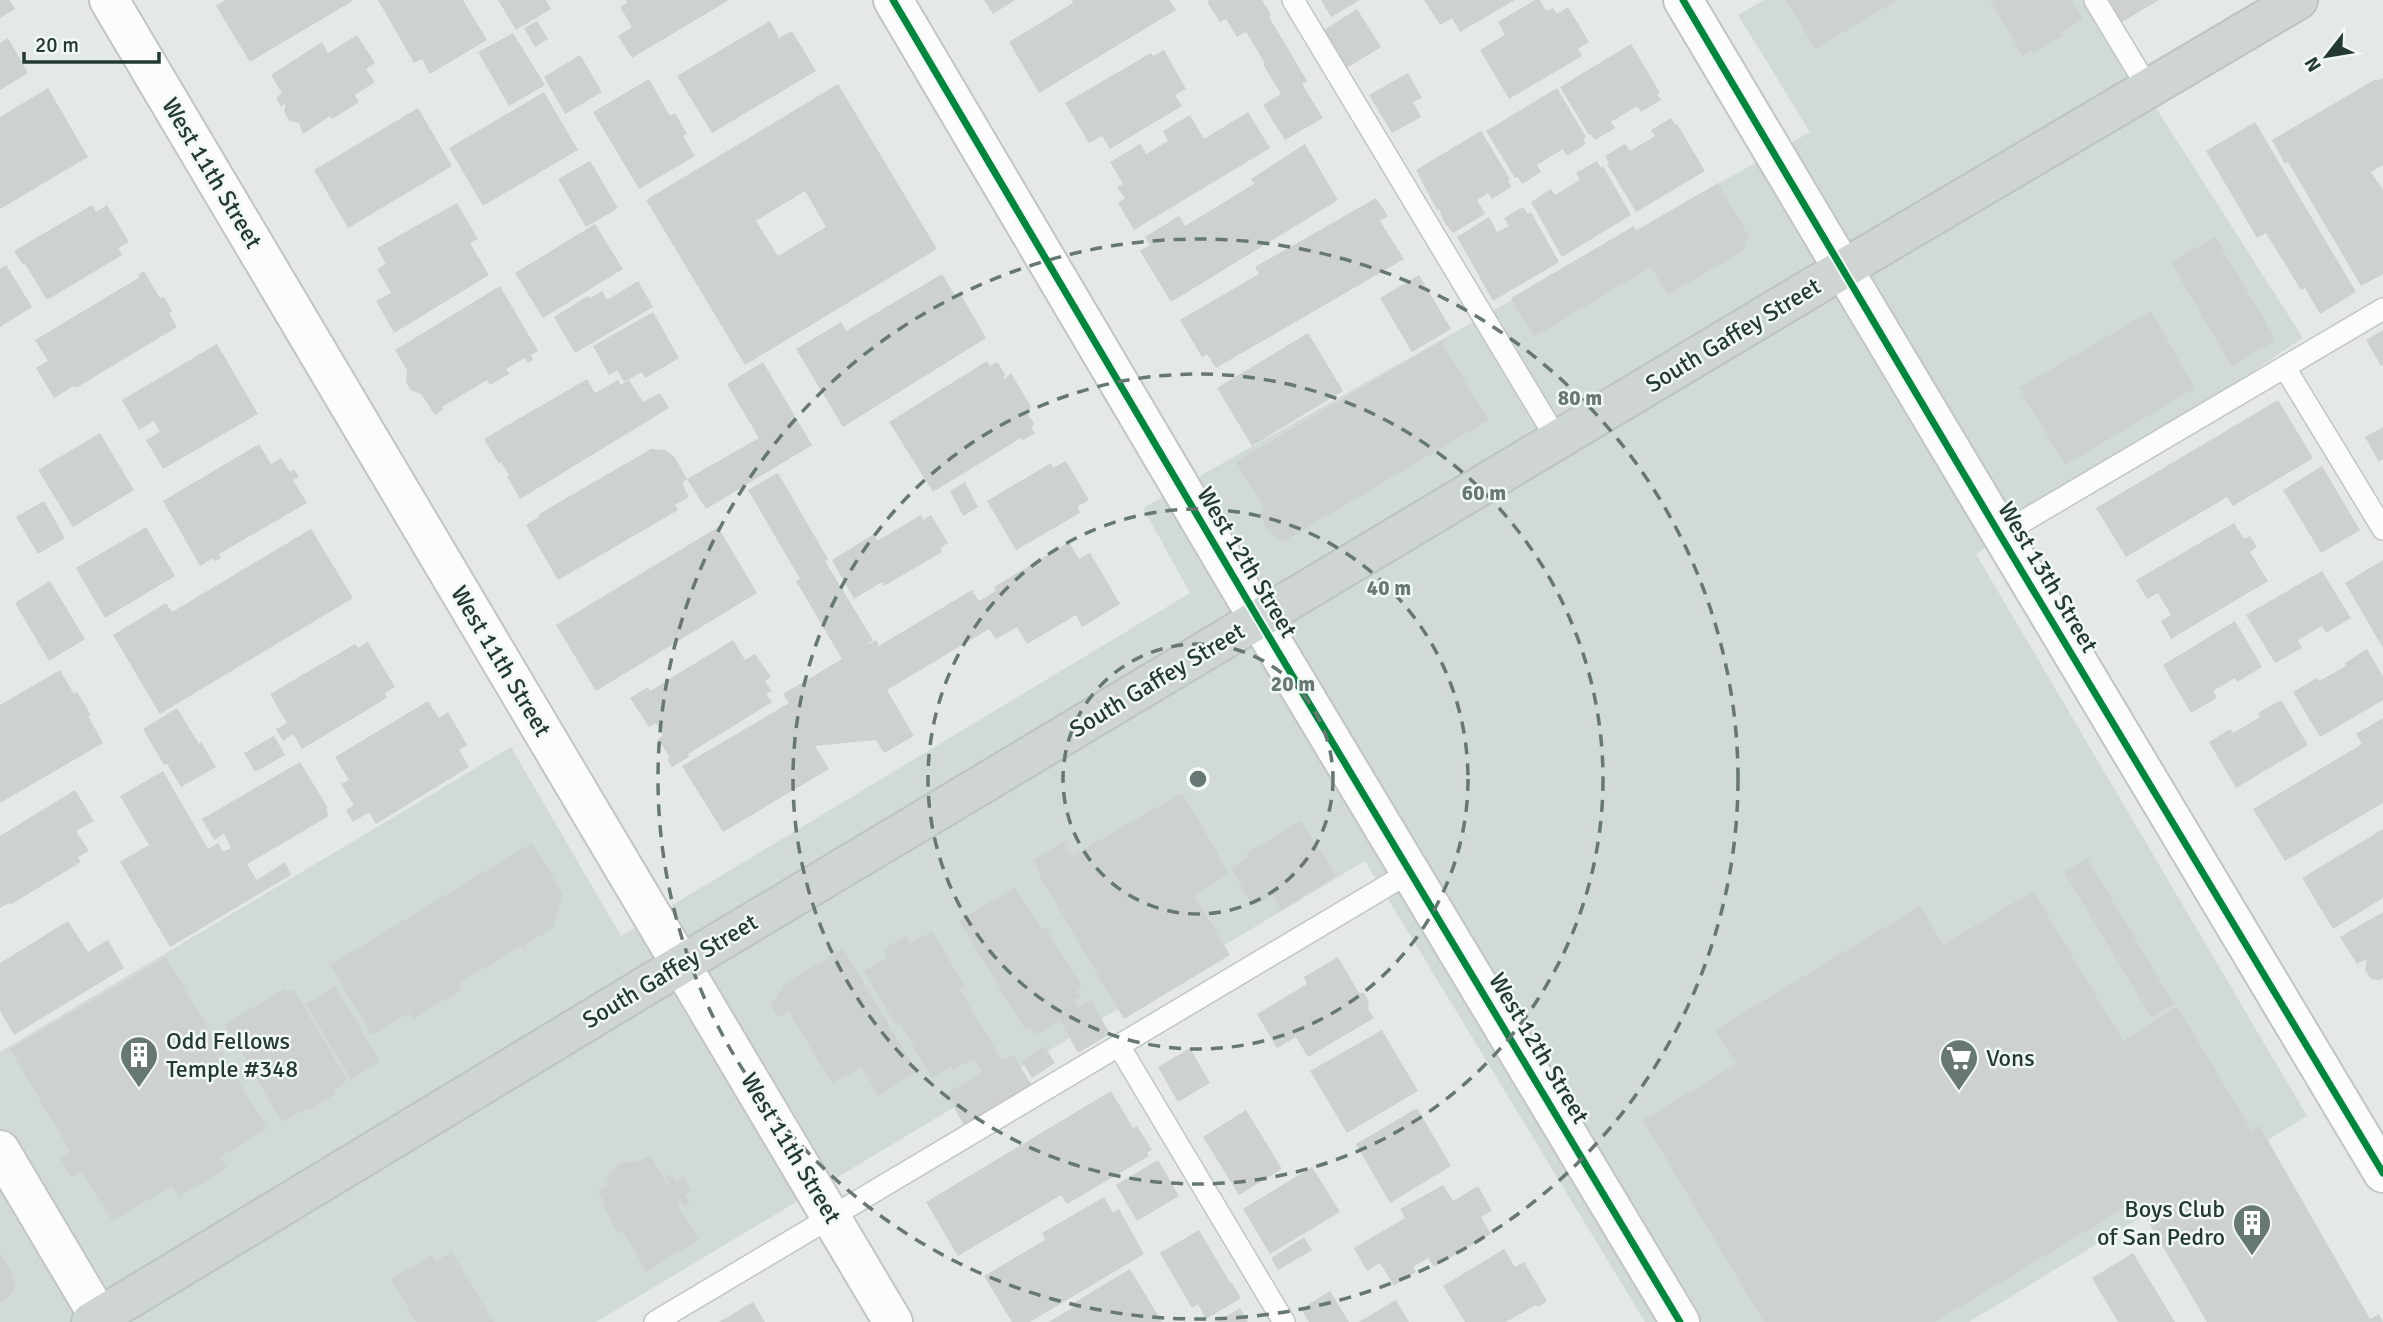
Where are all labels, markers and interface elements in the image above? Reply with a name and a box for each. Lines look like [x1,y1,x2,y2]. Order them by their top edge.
scale bar [24,21,159,65]
north arrow [2292,21,2362,91]
text: 20 m [35,32,79,58]
text: N [2300,52,2327,76]
street label: West 11th Street [155,92,269,254]
street label: South Gaffey Street [1640,271,1826,399]
text: 80 m [1558,385,1602,411]
text: 60 m [1462,480,1506,506]
street label: West 12th Street [1190,481,1304,643]
street label: West 13th Street [1991,496,2105,658]
text: 40 m [1367,575,1411,601]
street label: West 11th Street [444,580,558,742]
street label: South Gaffey Street [1064,616,1250,744]
text: 20 m [1271,671,1315,697]
centre of rings [1186,767,1210,791]
street label: South Gaffey Street [577,907,763,1035]
street label: West 12th Street [1482,967,1596,1129]
place label: Odd Fellows Temple #348 [166,1026,298,1084]
building icon: Odd Fellows Temple #348 [118,1034,160,1089]
supermarket icon: Vons [1938,1037,1980,1092]
place label: Vons [1986,1043,2035,1073]
street label: West 11th Street [734,1067,848,1229]
place label: Boys Club of San Pedro [2097,1194,2225,1252]
building icon: Boys Club of San Pedro [2231,1202,2273,1257]

